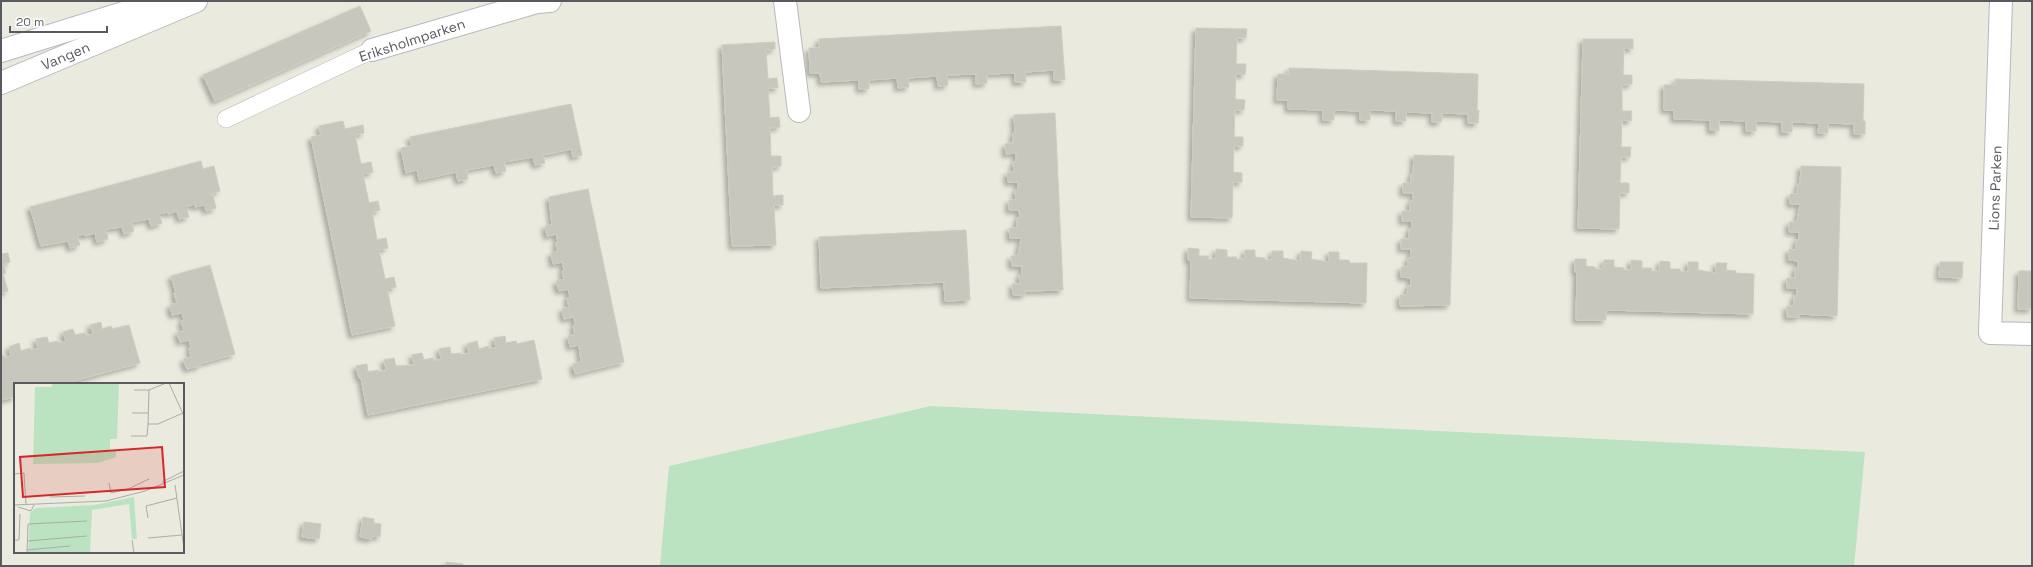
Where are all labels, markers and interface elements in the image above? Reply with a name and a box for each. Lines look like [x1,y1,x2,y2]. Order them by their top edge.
scale bar [10,8,107,34]
text: 20 m [16,14,44,30]
street label: Eriksholmparken [357,14,467,66]
street label: Vangen [39,38,92,74]
street label: Lions Parken [1985,145,2005,231]
inset map [14,383,184,553]

